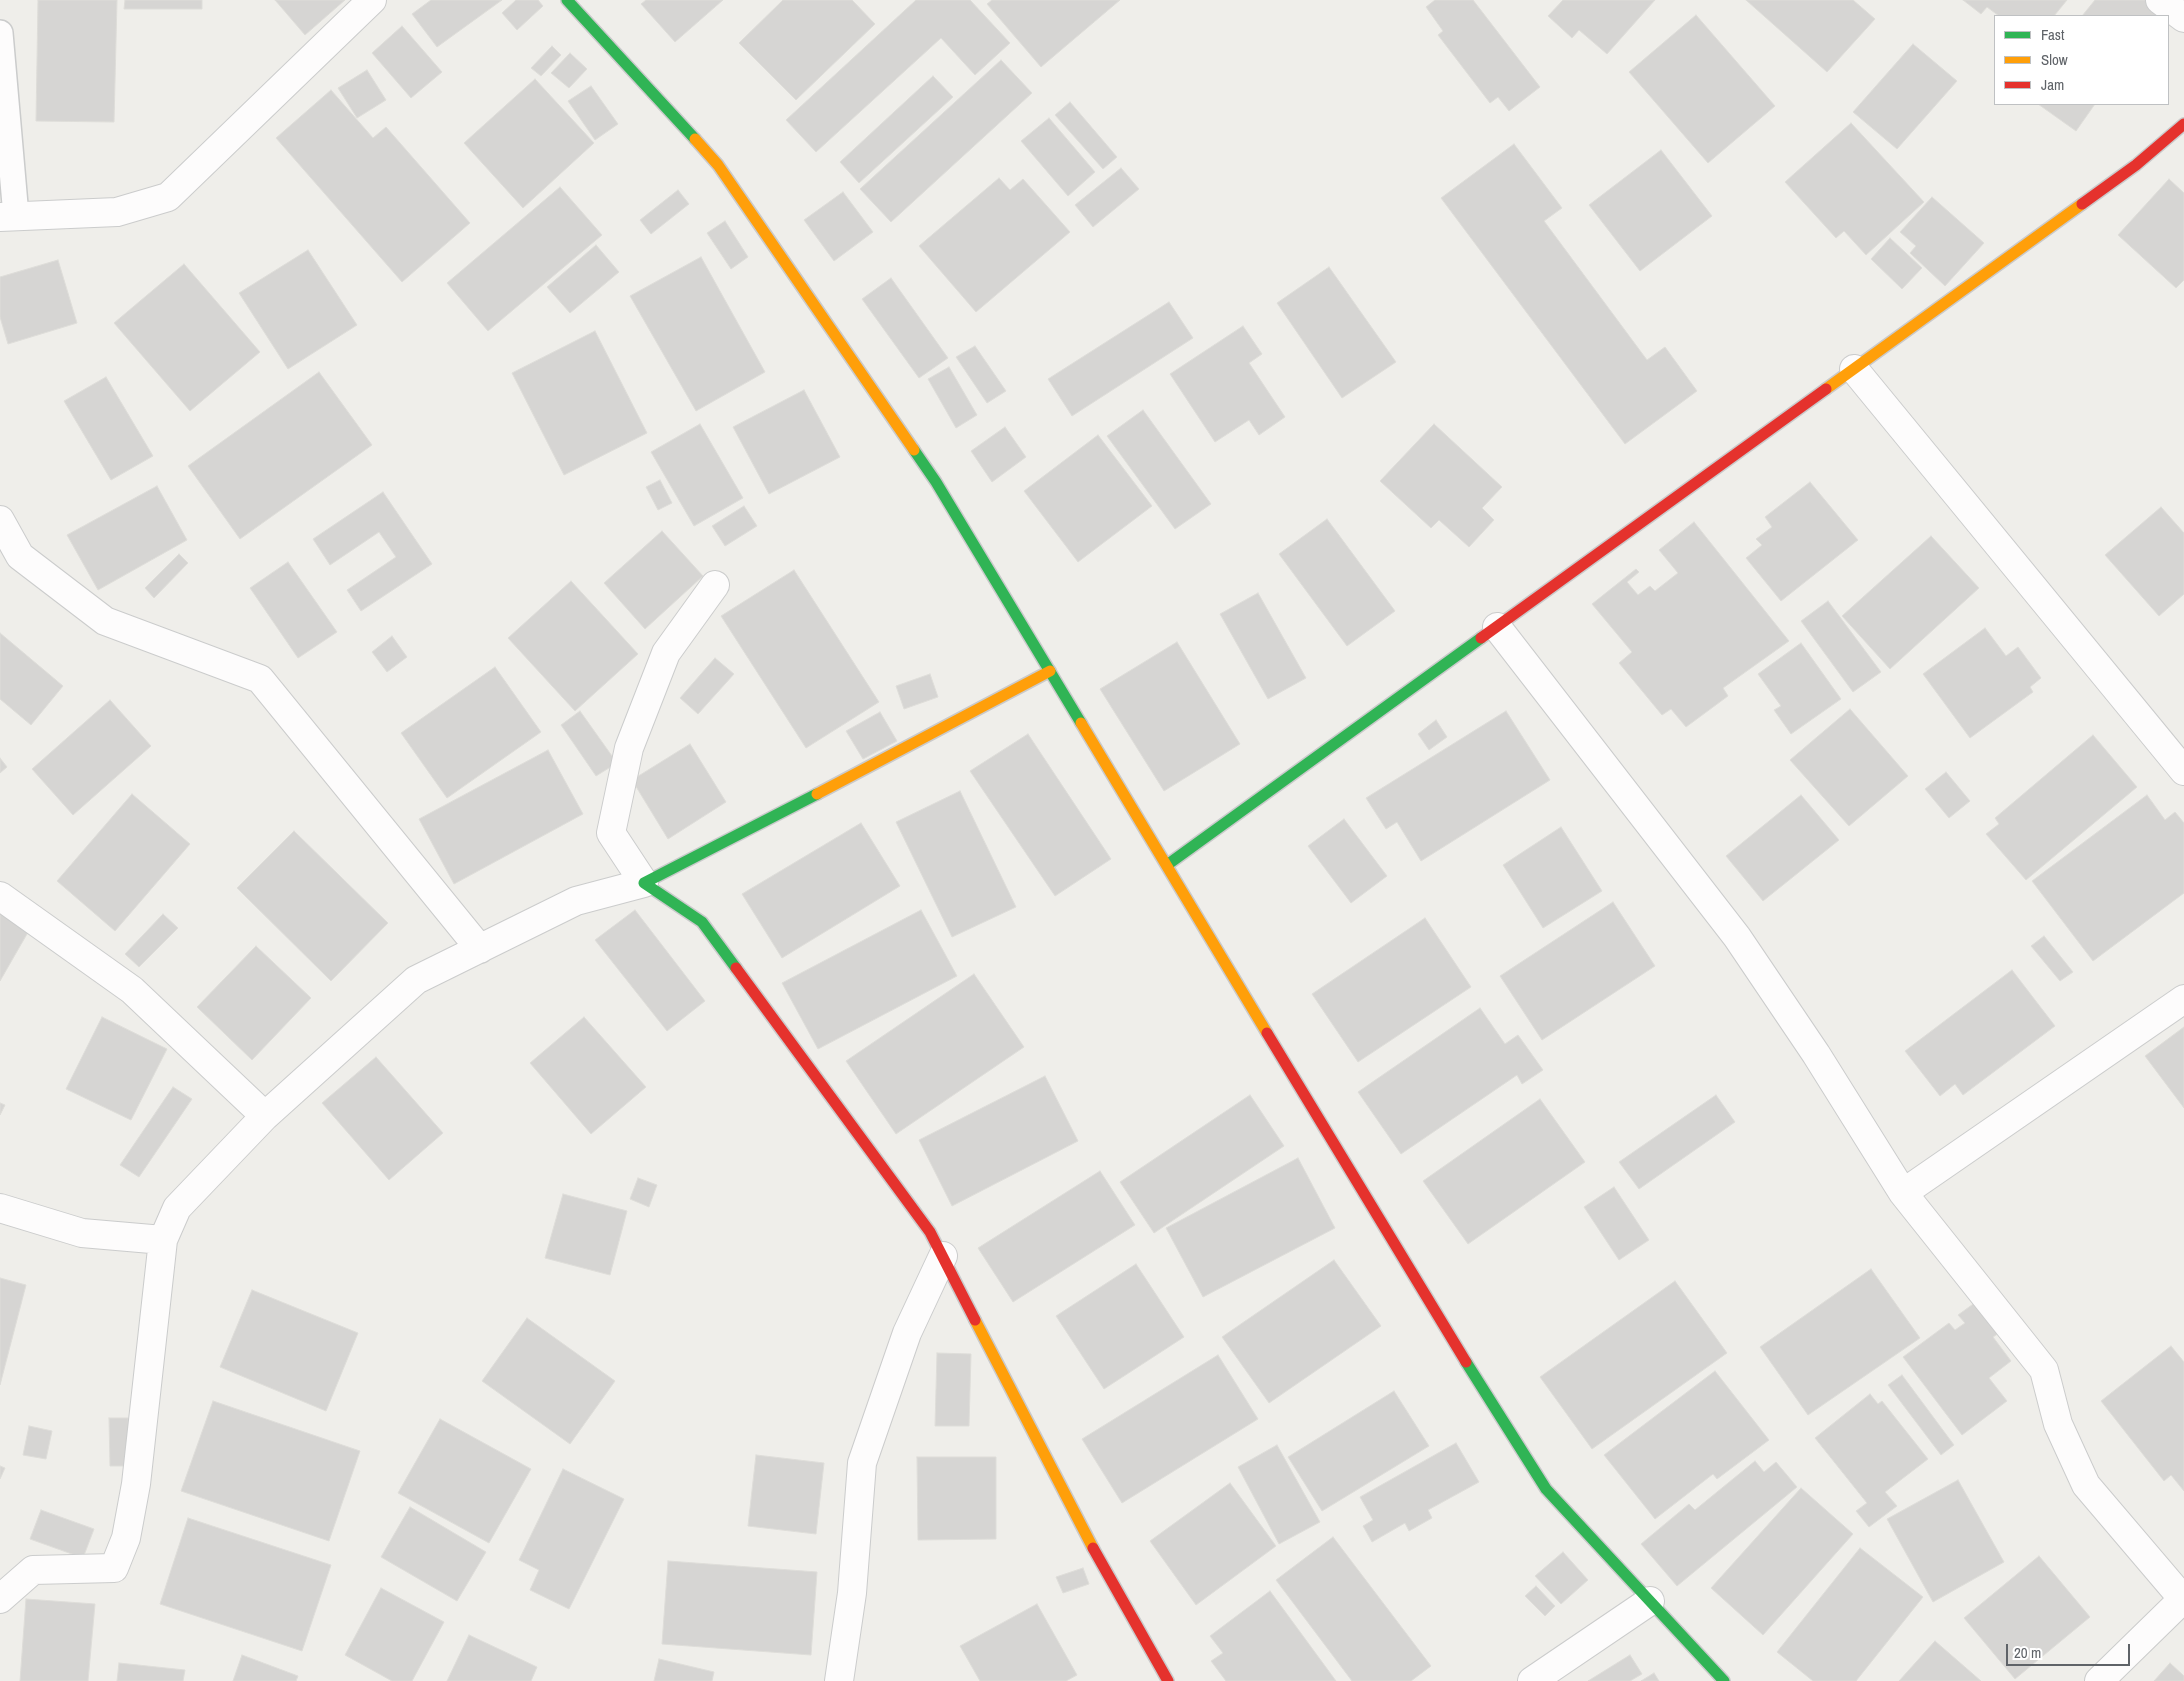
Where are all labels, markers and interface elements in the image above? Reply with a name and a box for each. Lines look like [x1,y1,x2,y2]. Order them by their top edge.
legend [1994,15,2169,105]
text: Fast [2041,24,2064,45]
text: Slow [2041,49,2068,70]
text: Jam [2041,74,2064,95]
scale bar [2009,1634,2133,1666]
text: 20 m [2014,1642,2041,1663]

